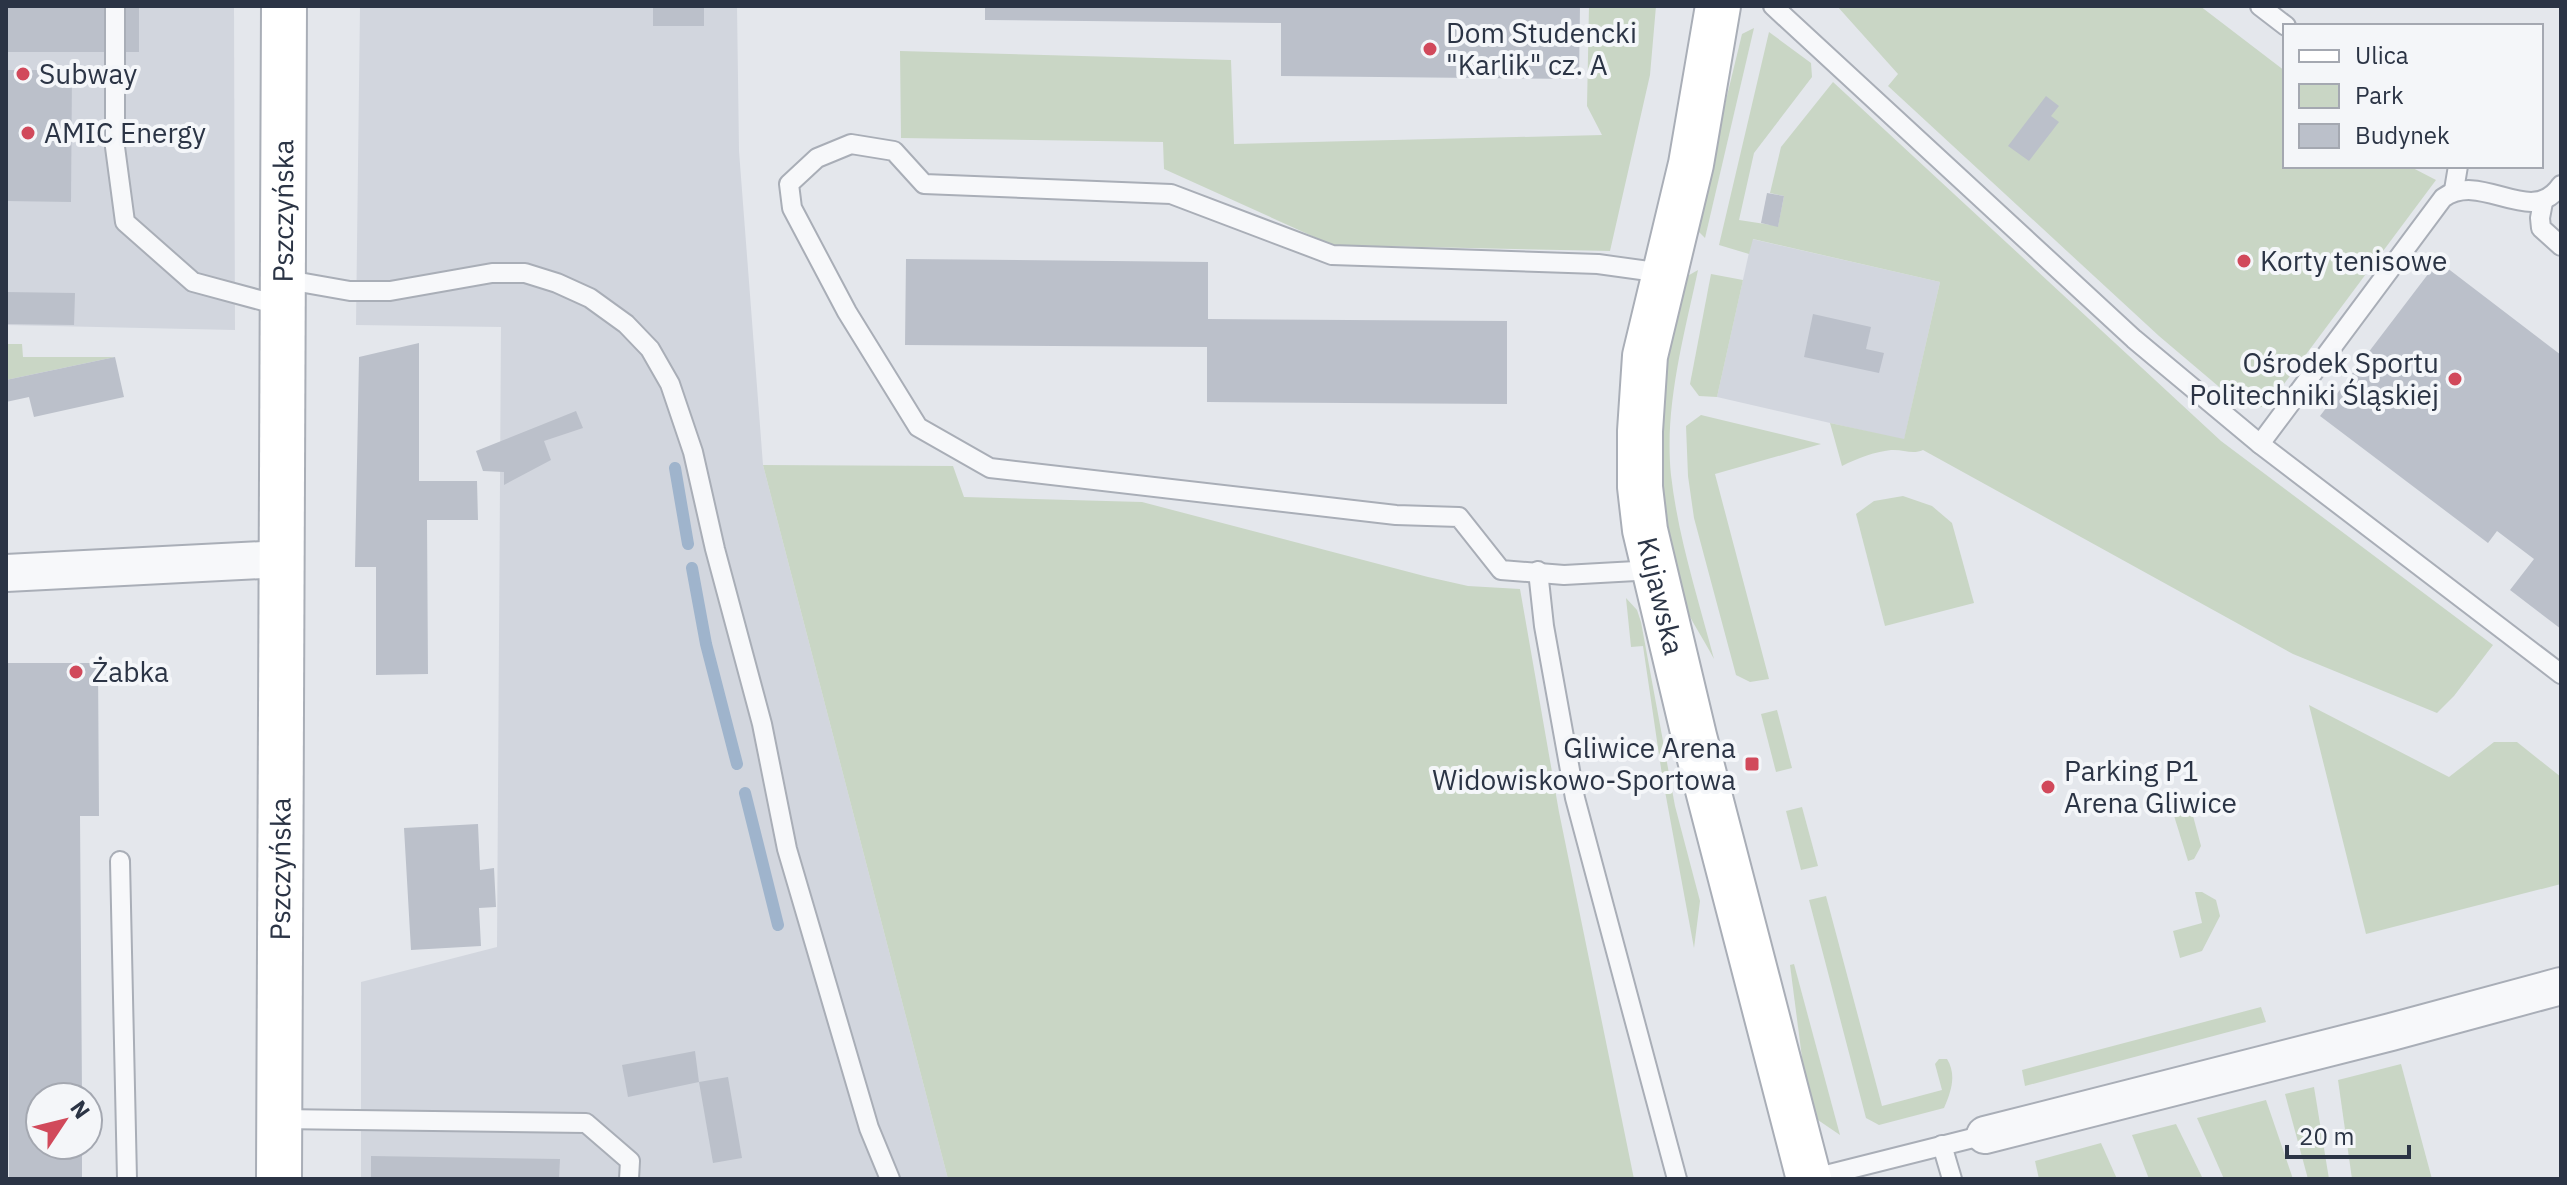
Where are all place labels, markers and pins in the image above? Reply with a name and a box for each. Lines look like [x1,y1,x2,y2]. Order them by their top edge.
place label: Dom Studencki "Karlik" cz. A [1446,14,1637,83]
marker: Dom Studencki "Karlik" cz. A [1421,40,1439,58]
place label: Subway [39,55,137,92]
marker: Subway [14,65,32,83]
place label: AMIC Energy [44,114,206,151]
marker: AMIC Energy [19,124,37,142]
place label: Korty tenisowe [2260,242,2447,279]
marker: Korty tenisowe [2235,252,2253,270]
place label: Ośrodek Sportu Politechniki Śląskiej [2189,344,2439,413]
marker: Ośrodek Sportu Politechniki Śląskiej [2446,370,2464,388]
place label: Żabka [92,653,169,690]
marker: Żabka [67,663,85,681]
place label: Gliwice Arena Widowiskowo-Sportowa [1432,729,1736,798]
place label: Parking P1 Arena Gliwice [2064,752,2237,821]
marker: Gliwice Arena Widowiskowo-Sportowa [1743,755,1761,773]
marker: Parking P1 Arena Gliwice [2039,778,2057,796]

